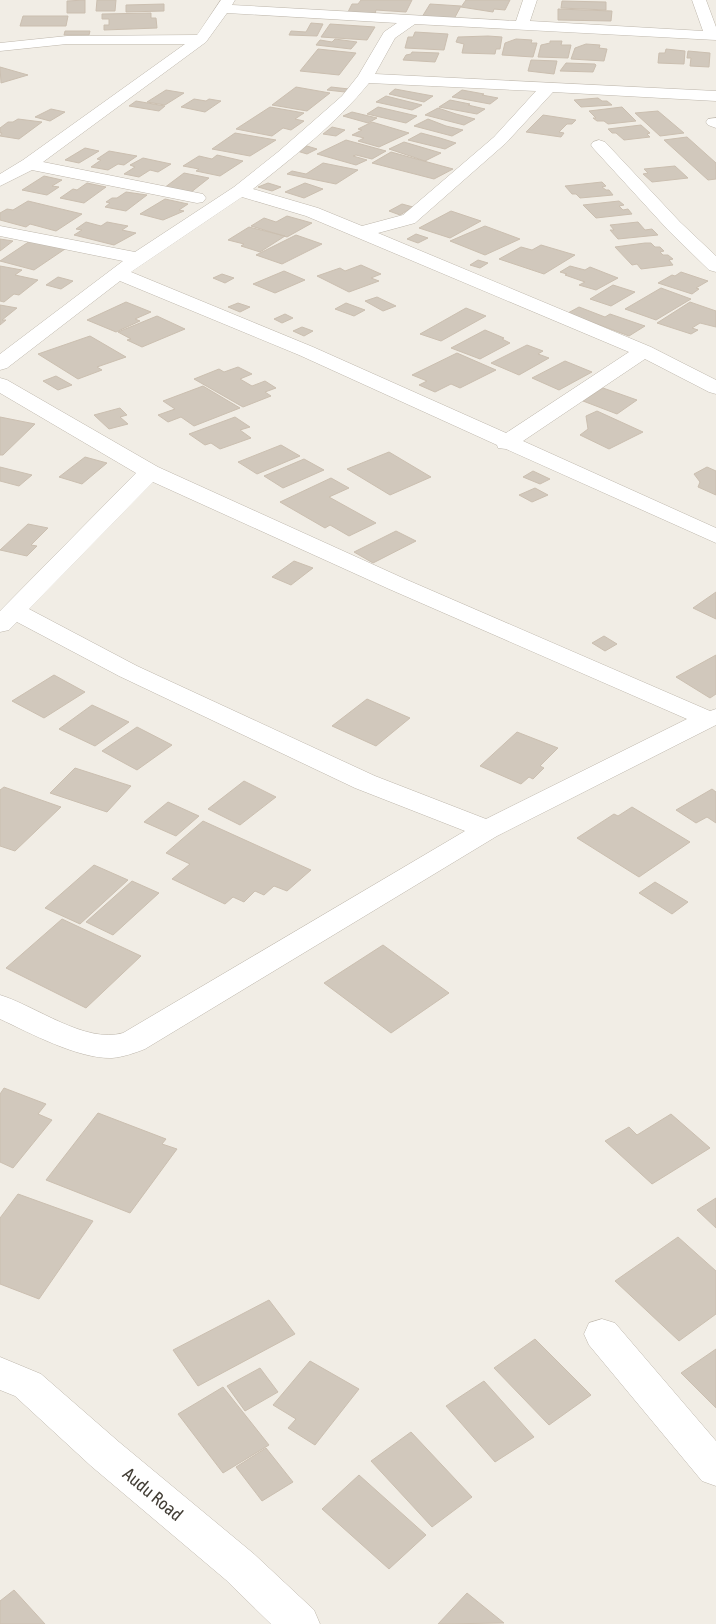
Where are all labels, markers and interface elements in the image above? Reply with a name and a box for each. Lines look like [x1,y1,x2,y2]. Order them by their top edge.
street label: Audu Road [119,1463,187,1525]

